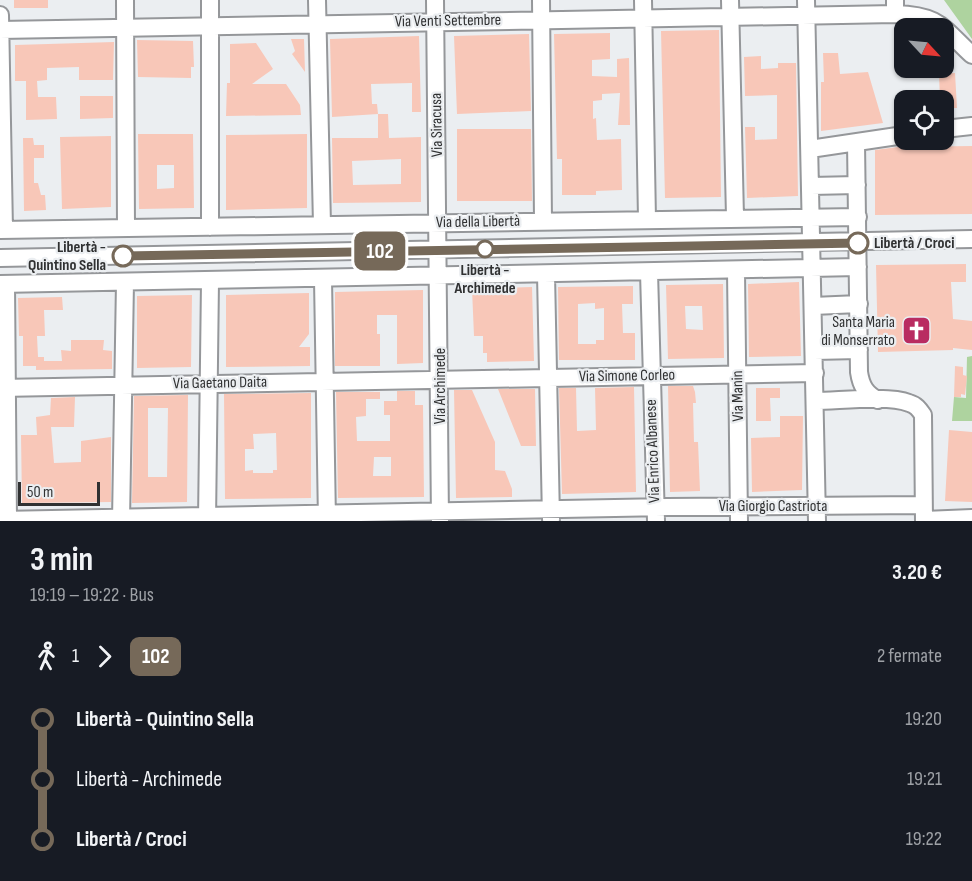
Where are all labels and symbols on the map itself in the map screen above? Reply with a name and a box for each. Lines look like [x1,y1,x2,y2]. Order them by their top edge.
street label: Via Venti Settembre [395,11,501,31]
north arrow [894,18,954,78]
street label: Via Siracusa [427,93,447,157]
street label: Via della Libertà [436,212,520,232]
line badge: 102 [346,232,415,270]
marker: Libertà / Croci [847,232,869,254]
place label: Libertà / Croci [874,234,954,253]
place label: Libertà - Quintino Sella [28,238,106,275]
marker: Libertà - Archimede [476,240,494,258]
marker: Libertà - Quintino Sella [112,245,134,267]
place label: Libertà - Archimede [454,261,516,298]
place label: Santa Maria di Monserrato [821,313,895,350]
church icon: Santa Maria di Monserrato [900,315,932,347]
street label: Via Archimede [431,348,450,424]
street label: Via Simone Corleo [579,366,675,386]
street label: Via Manin [728,370,748,422]
street label: Via Gaetano Daita [173,373,267,393]
street label: Via Enrico Albanese [642,399,664,503]
scale bar [18,479,100,507]
street label: Via Giorgio Castriota [719,497,827,516]

